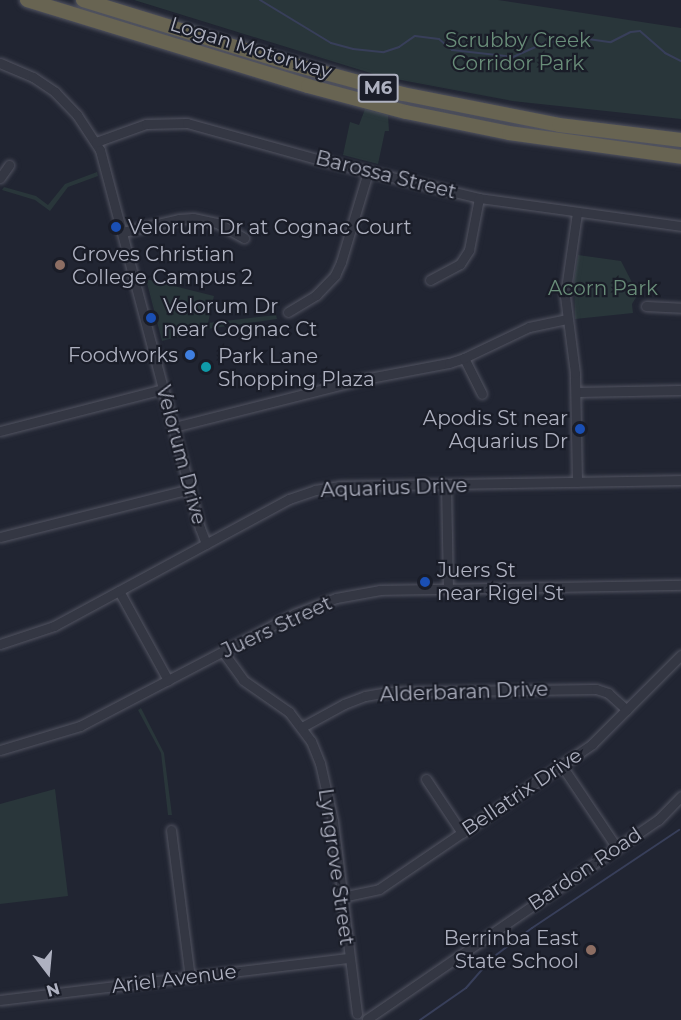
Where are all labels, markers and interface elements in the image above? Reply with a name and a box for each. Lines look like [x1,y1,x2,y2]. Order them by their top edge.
street label: Logan Motorway [167,12,335,84]
park label: Scrubby Creek Corridor Park [445,29,591,76]
road number: M6 [357,73,399,103]
street label: Barossa Street [313,146,459,204]
place label: Velorum Dr at Cognac Court [128,215,412,239]
marker: Velorum Dr at Cognac Court [109,220,123,234]
place label: Groves Christian College Campus 2 [72,242,253,289]
marker: Groves Christian College Campus 2 [53,258,67,272]
park label: Acorn Park [548,276,658,300]
place label: Velorum Dr near Cognac Ct [163,294,317,341]
marker: Velorum Dr near Cognac Ct [144,311,158,325]
place label: Foodworks [68,343,178,367]
place label: Park Lane Shopping Plaza [218,344,375,391]
marker: Foodworks [183,348,197,362]
marker: Park Lane Shopping Plaza [199,360,213,374]
street label: Velorum Drive [151,383,211,527]
place label: Apodis St near Aquarius Dr [423,406,568,453]
marker: Apodis St near Aquarius Dr [573,422,587,436]
street label: Aquarius Drive [320,473,468,503]
place label: Juers St near Rigel St [437,558,564,605]
marker: Juers St near Rigel St [418,575,432,589]
street label: Juers Street [218,591,336,663]
street label: Alderbaran Drive [379,677,549,707]
street label: Bellatrix Drive [458,743,586,841]
street label: Lyngrove Street [313,787,359,947]
street label: Bardon Road [524,822,646,916]
place label: Berrinba East State School [444,927,579,974]
north arrow [18,942,78,1002]
marker: Berrinba East State School [584,943,598,957]
street label: Ariel Avenue [110,959,238,999]
text: N [44,979,62,1001]

